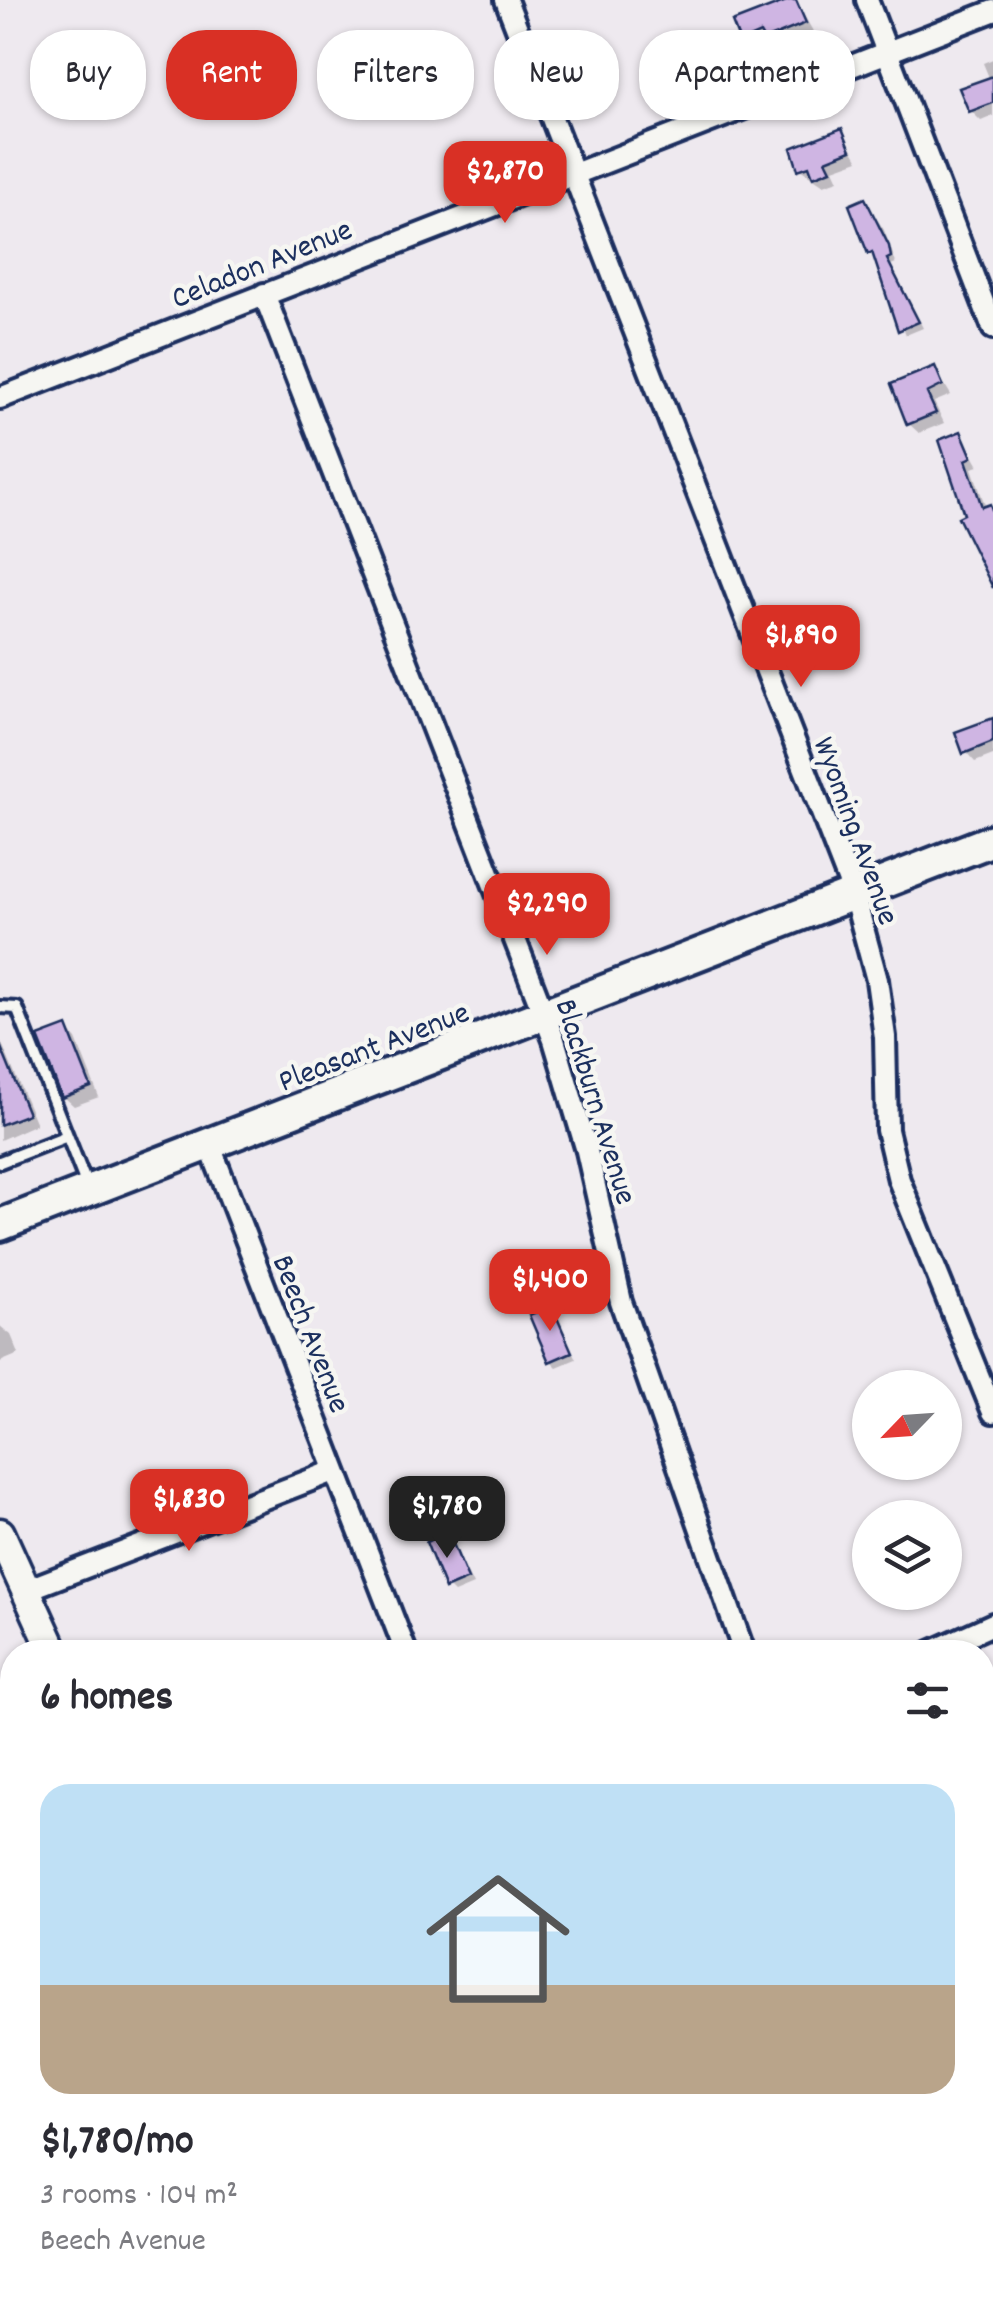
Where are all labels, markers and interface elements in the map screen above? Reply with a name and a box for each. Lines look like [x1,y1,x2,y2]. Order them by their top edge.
chip: Buy [30,30,146,120]
chip: Rent [166,30,297,120]
chip: Filters [317,30,474,120]
chip: New [494,30,619,120]
chip: Apartment [639,30,855,120]
pin: $2,870 [424,141,586,226]
text: $2,870 [466,150,544,196]
street label: Celadon Avenue [166,209,360,324]
pin: $1,890 [720,605,882,690]
text: $1,890 [764,614,838,660]
street label: Wyoming Avenue [798,731,909,932]
pin: $2,290 [466,873,628,958]
text: $2,290 [506,882,588,928]
street label: Pleasant Avenue [273,992,477,1107]
street label: Blackburn Avenue [540,994,646,1211]
street label: Beech Avenue [257,1249,360,1420]
pin: $1,400 [469,1249,631,1334]
text: $1,400 [511,1258,589,1304]
north arrow [852,1370,962,1480]
map controls [852,1370,962,1610]
pin: $1,830 [108,1469,270,1554]
pin: $1,780 [366,1476,528,1561]
text: $1,830 [152,1478,226,1524]
text: $1,780 [411,1485,483,1531]
button: layers [852,1500,962,1610]
text: 6 homes [40,1670,173,1730]
icon: filters [900,1673,955,1728]
icon: home [408,1849,588,2029]
text: $1,780/mo [40,2114,194,2174]
text: 3 rooms · 104 m² [40,2174,238,2220]
text: Beech Avenue [40,2220,206,2266]

